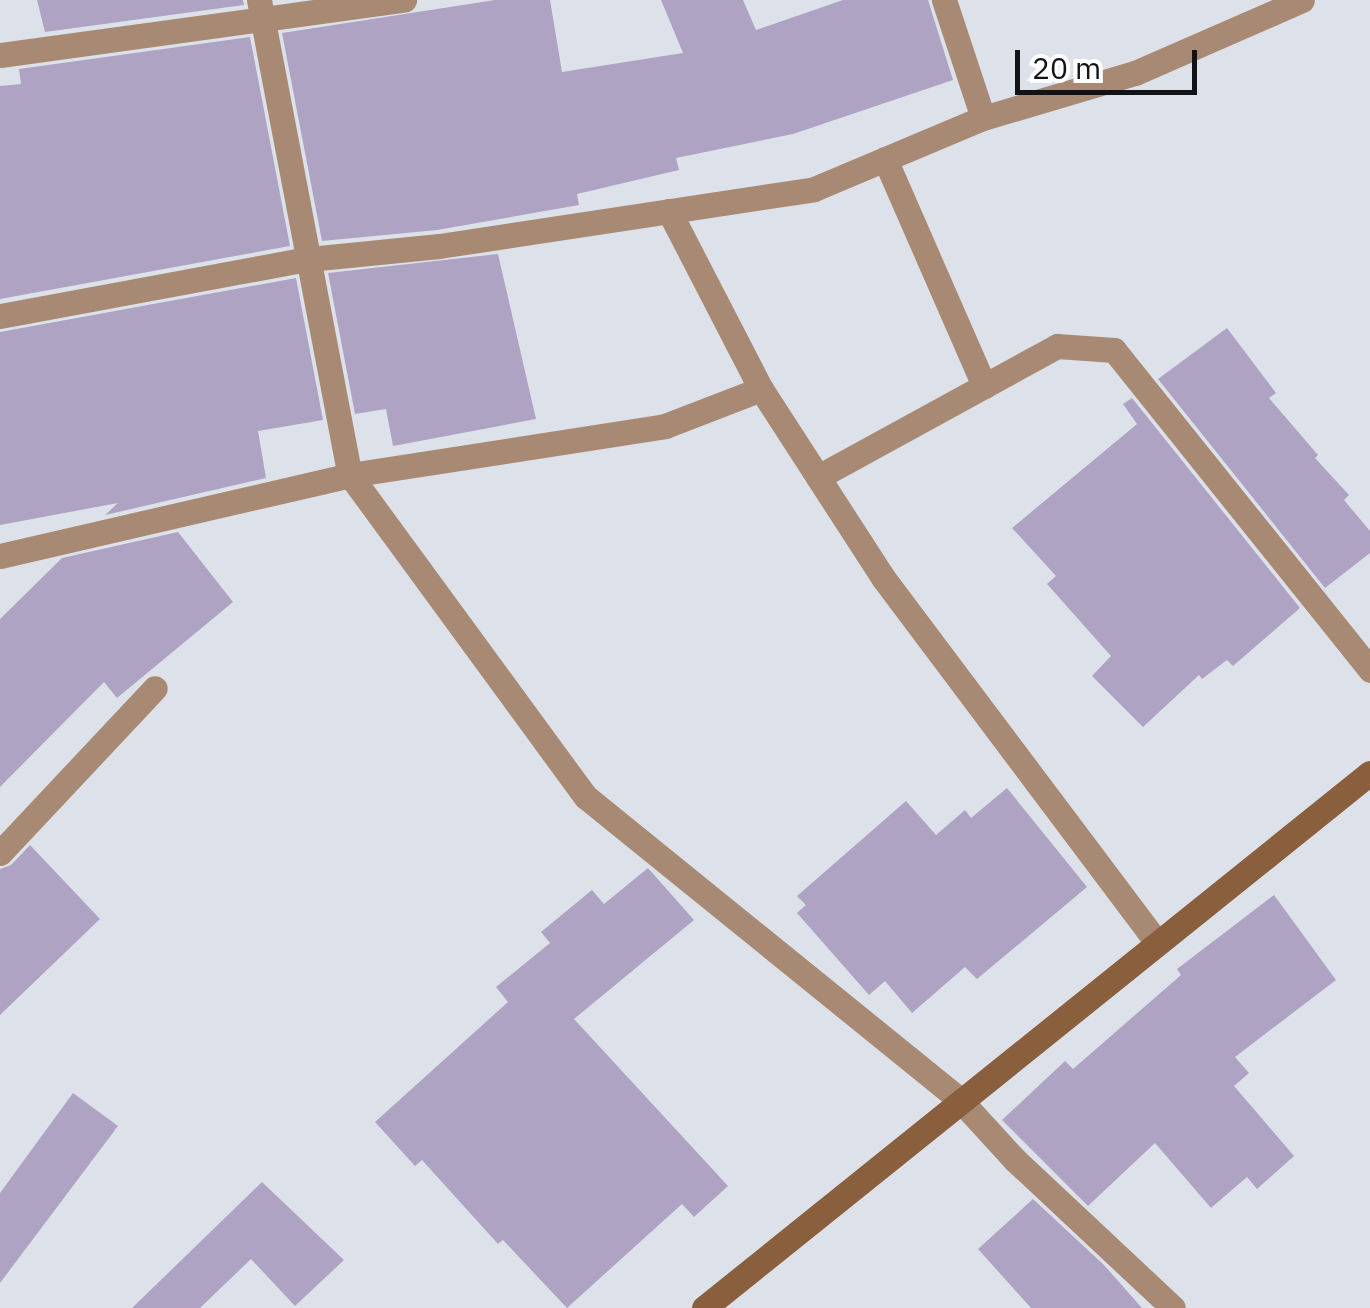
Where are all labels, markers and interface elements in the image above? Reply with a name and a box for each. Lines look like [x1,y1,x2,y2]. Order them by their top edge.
scale bar [1020,30,1202,92]
text: 20 m [1032,48,1101,87]

